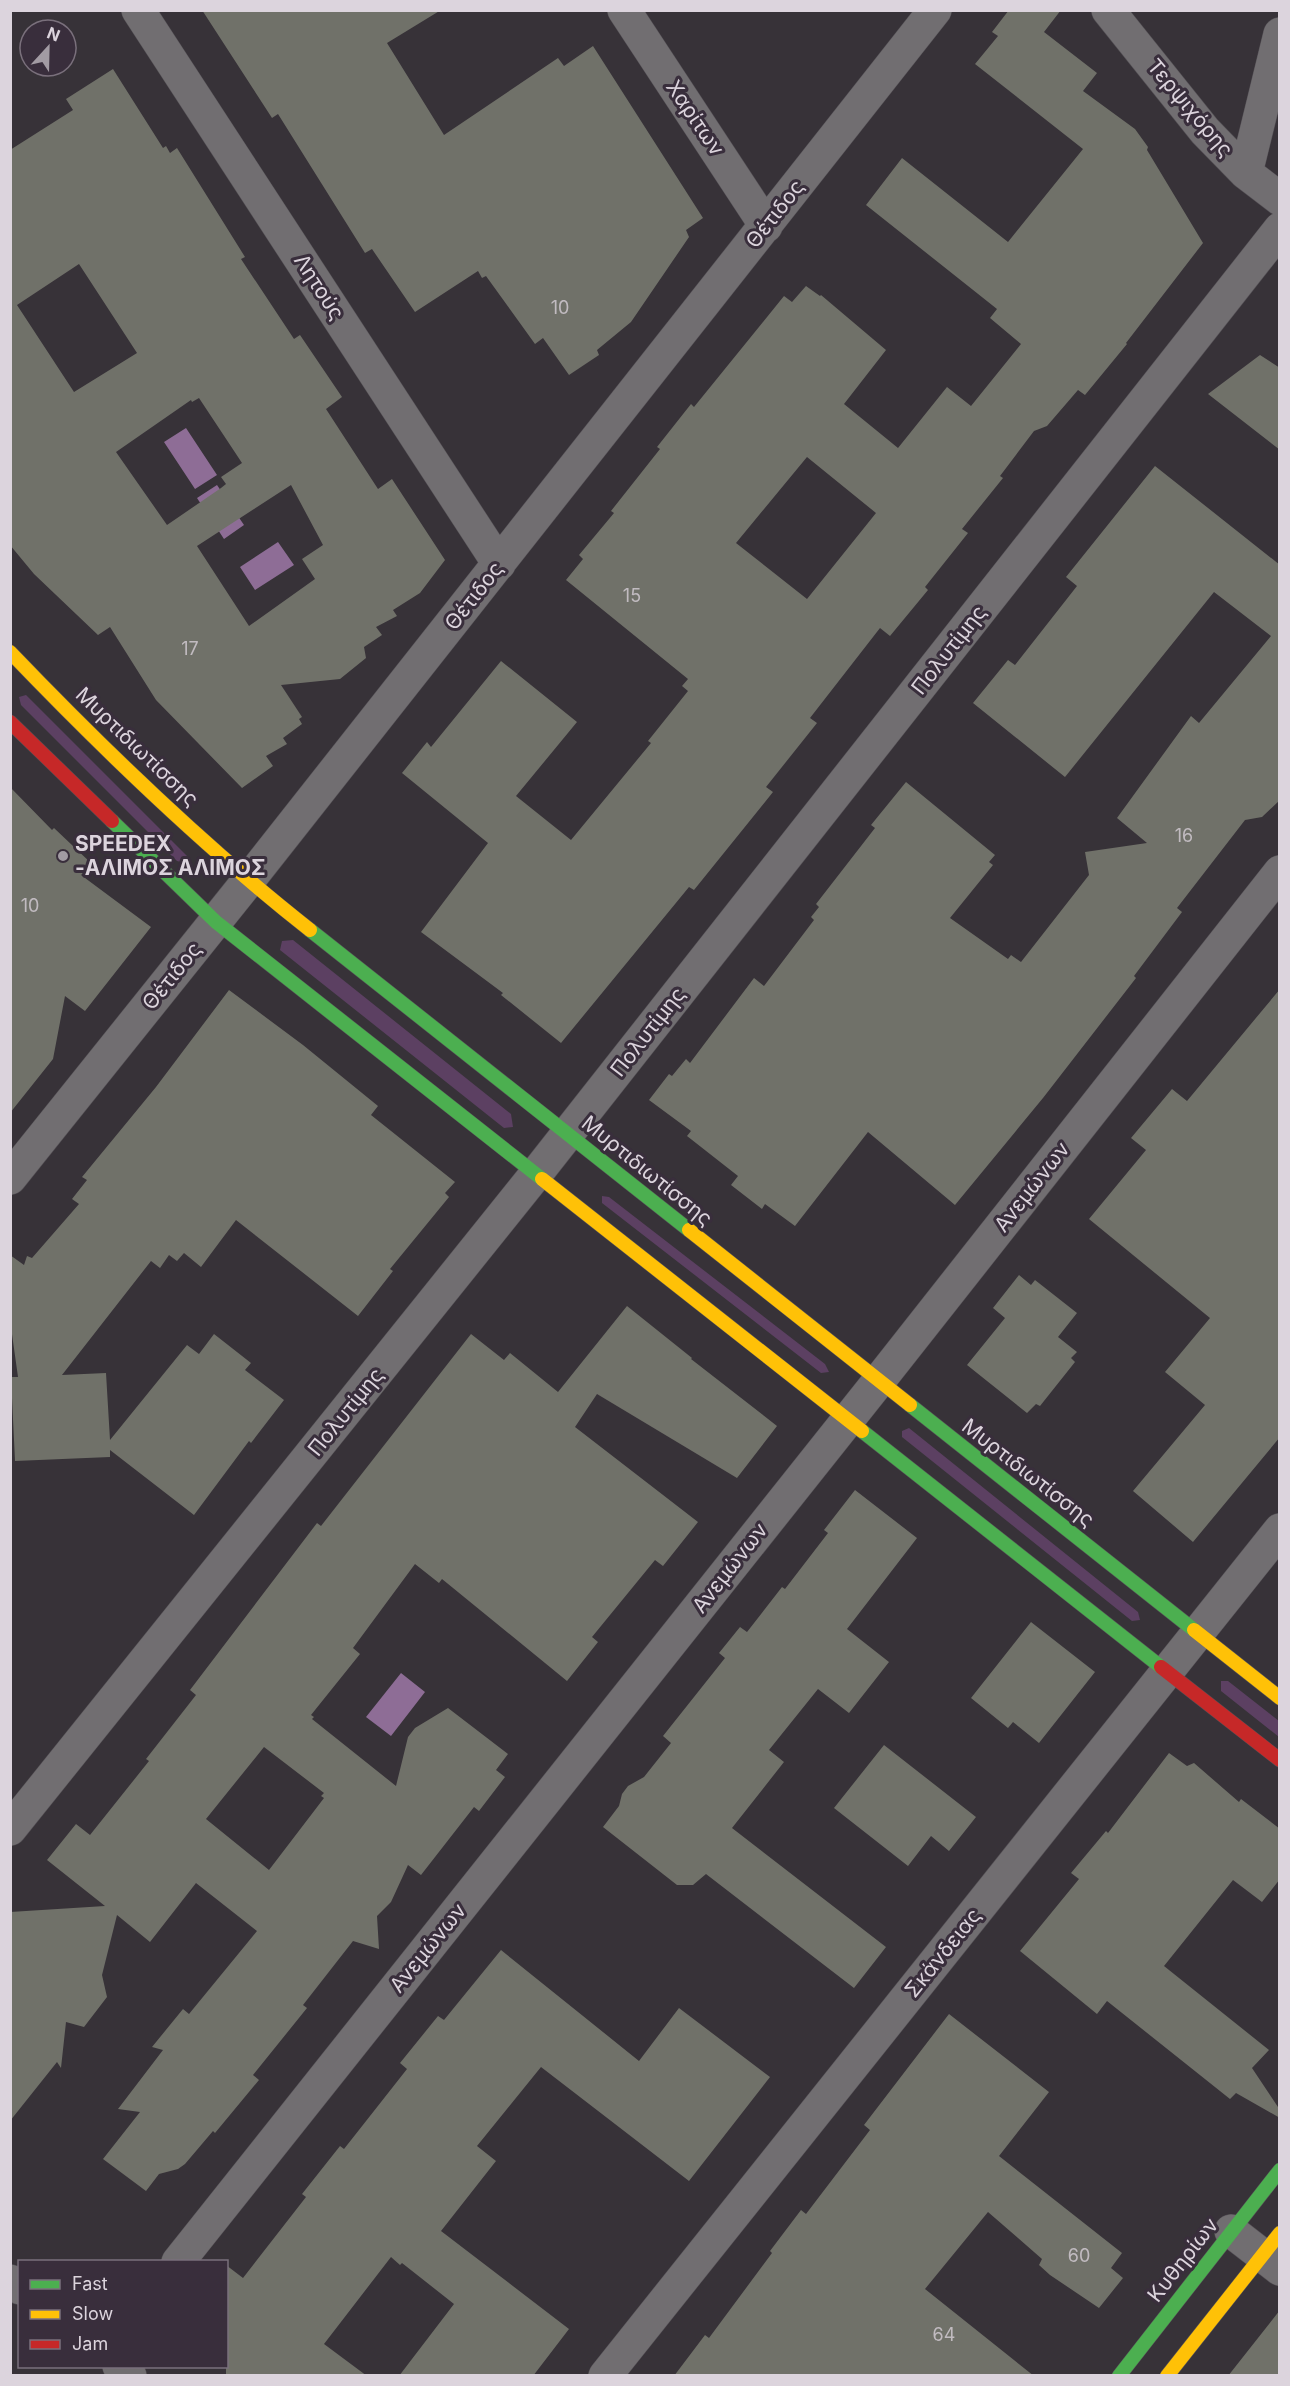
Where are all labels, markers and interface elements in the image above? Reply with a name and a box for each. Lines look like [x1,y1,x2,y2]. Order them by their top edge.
north arrow [18,18,78,78]
text: N [44,23,63,46]
street label: Τερψιχόρης [1142,54,1239,162]
street label: Χαρίτων [661,75,730,160]
street label: Θέτιδος [740,175,809,253]
street label: Λητούς [289,249,350,324]
house number: 10 [551,297,569,318]
street label: Θέτιδος [439,557,508,635]
house number: 15 [623,585,641,606]
street label: Πολυτίμης [906,600,991,699]
house number: 17 [181,638,199,659]
street label: Μυρτιδιωτίσσης [71,682,204,812]
house number: 16 [1175,825,1193,846]
place label: SPEEDEX -ΑΛΙΜΟΣ ΑΛΙΜΟΣ [75,831,266,880]
marker: SPEEDEX -ΑΛΙΜΟΣ ΑΛΙΜΟΣ [56,849,70,863]
house number: 10 [21,895,39,916]
street label: Θέτιδος [137,937,206,1015]
street label: Πολυτίμης [605,982,690,1081]
street label: Μυρτιδιωτίσσης [577,1110,718,1231]
street label: Ανεμώνων [989,1137,1075,1237]
street label: Πολυτίμης [302,1362,389,1461]
street label: Μυρτιδιωτίσσης [957,1413,1099,1532]
street label: Ανεμώνων [687,1518,773,1618]
street label: Ανεμώνων [384,1898,471,1997]
street label: Σκάνδειας [899,1903,986,2002]
street label: Κυθηρίων [1142,2213,1223,2307]
house number: 60 [1068,2245,1090,2266]
legend [18,2260,228,2368]
text: Fast [72,2273,108,2294]
text: Slow [72,2303,113,2324]
house number: 64 [933,2324,955,2345]
text: Jam [72,2333,108,2354]

